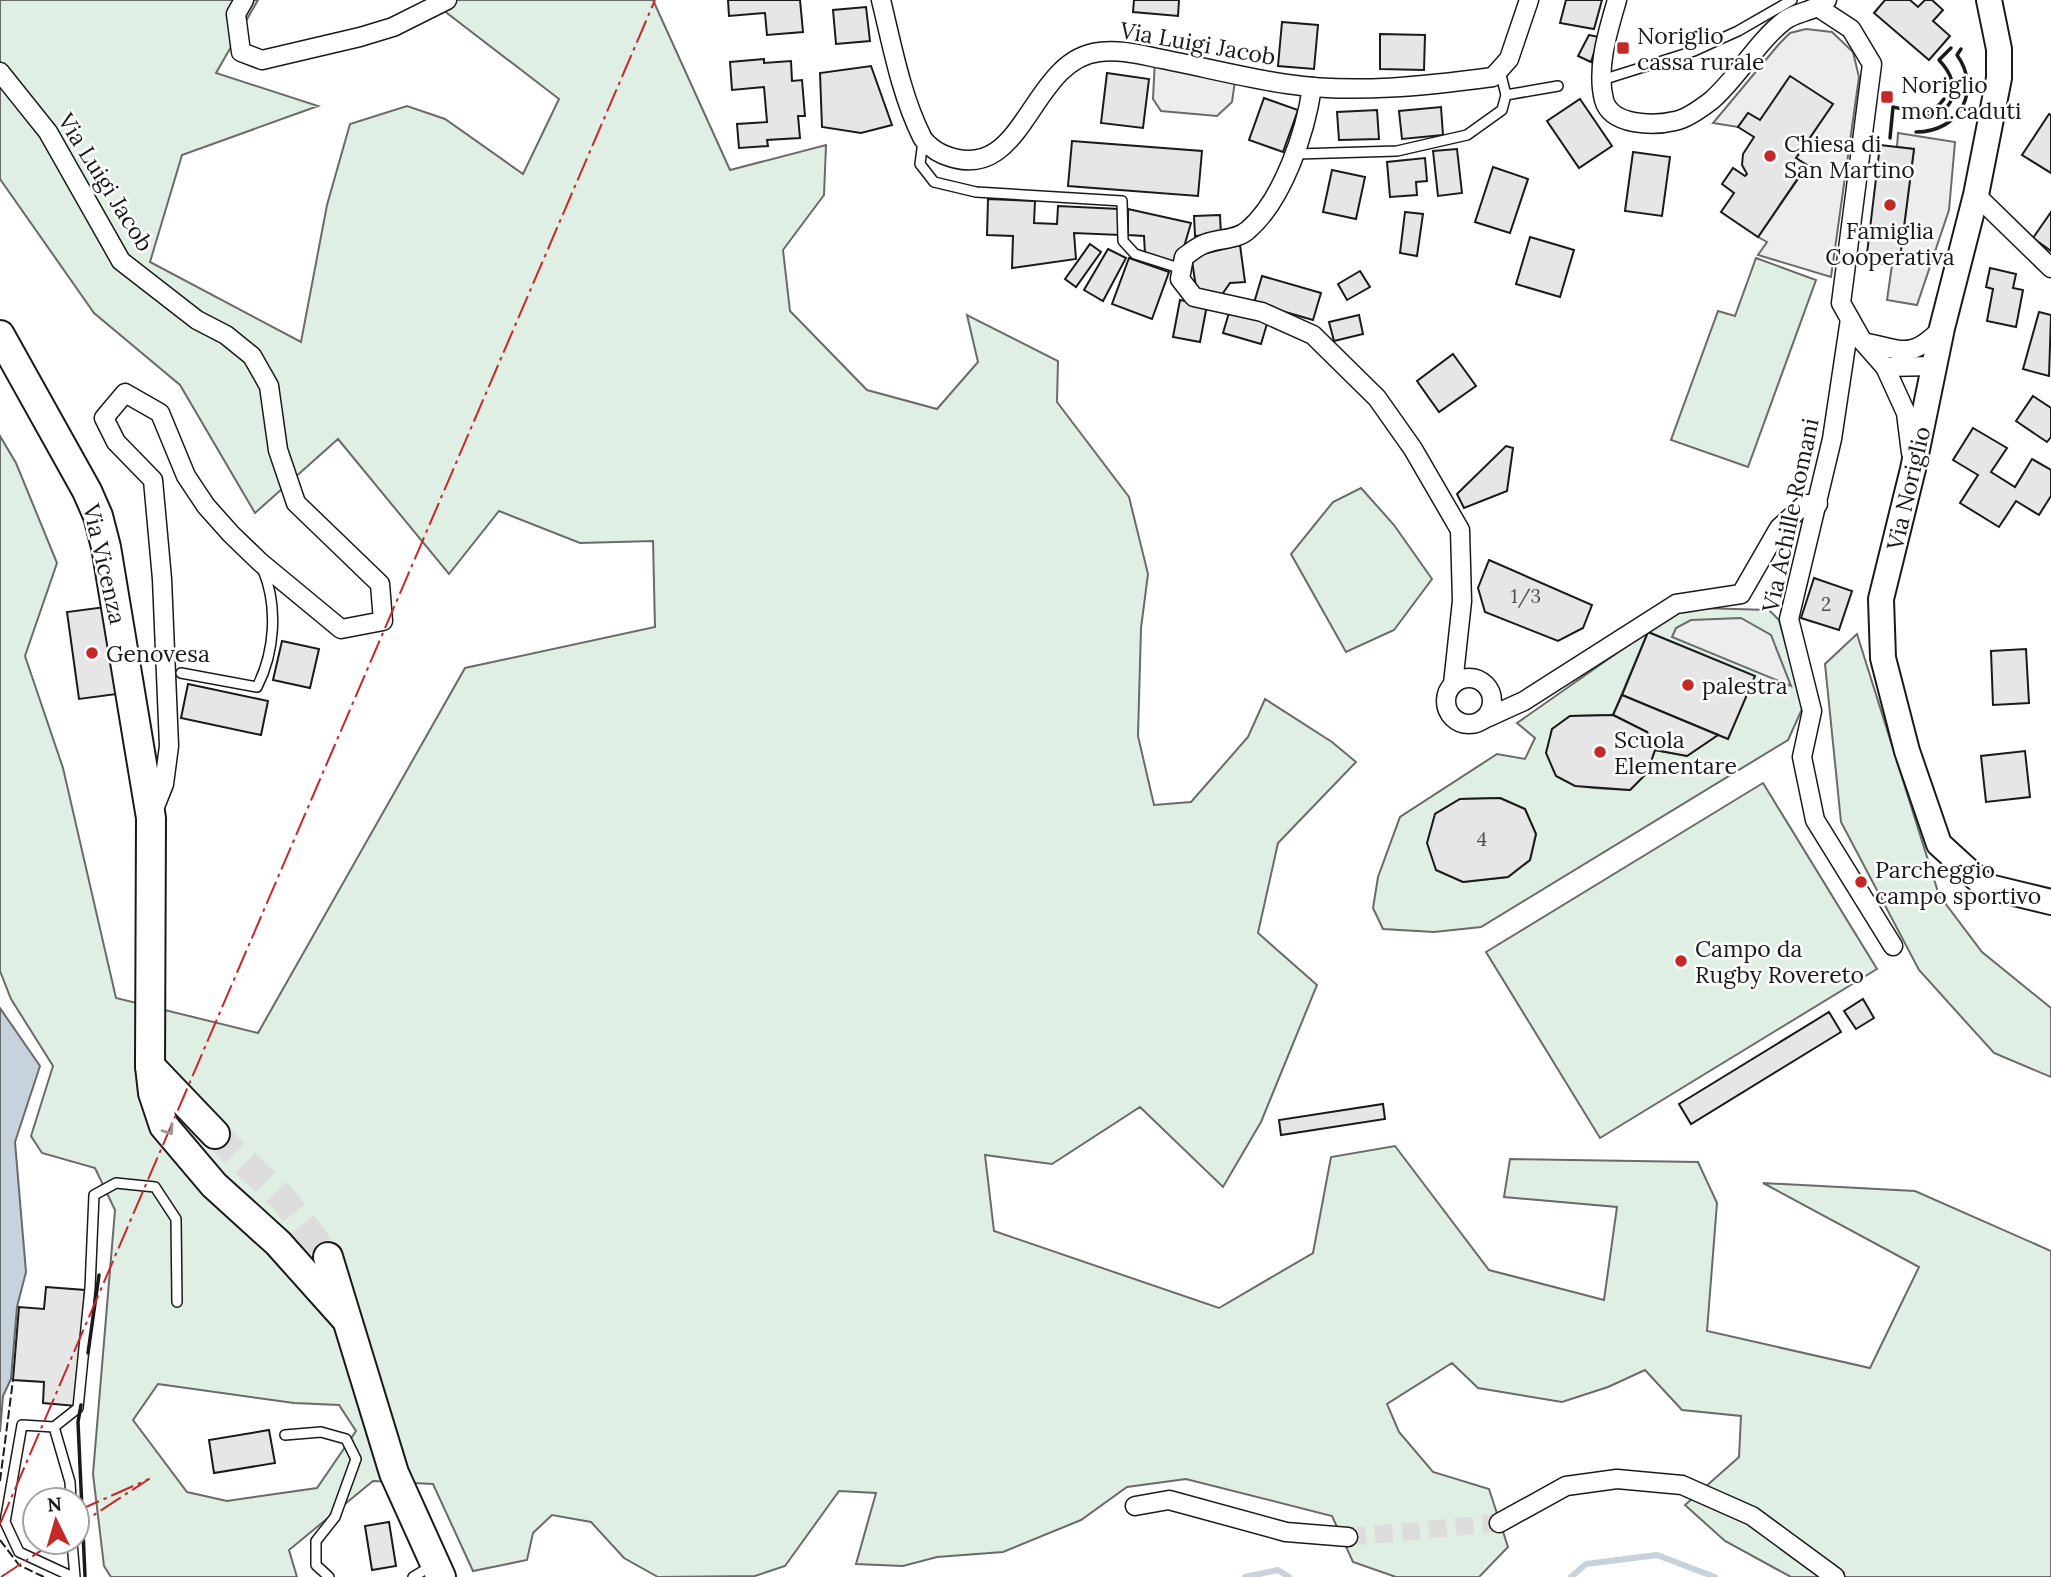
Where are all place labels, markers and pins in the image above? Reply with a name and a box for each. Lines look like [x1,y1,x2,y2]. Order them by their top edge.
place label: Noriglio cassa rurale [1637,21,1764,76]
marker: Noriglio cassa rurale [1615,40,1631,56]
place label: Noriglio mon.caduti [1901,70,2022,125]
marker: Noriglio mon.caduti [1879,89,1895,105]
place label: Chiesa di San Martino [1784,129,1915,184]
marker: Chiesa di San Martino [1762,148,1778,164]
marker: Famiglia Cooperativa [1882,197,1898,213]
place label: Famiglia Cooperativa [1825,216,1955,271]
place label: Genovesa [106,639,210,668]
marker: Genovesa [84,645,100,661]
place label: palestra [1702,671,1788,700]
marker: palestra [1680,677,1696,693]
place label: Scuola Elementare [1614,725,1737,780]
marker: Scuola Elementare [1592,744,1608,760]
place label: Parcheggio campo sportivo [1875,855,2041,910]
marker: Parcheggio campo sportivo [1853,874,1869,890]
place label: Campo da Rugby Rovereto [1695,934,1864,989]
marker: Campo da Rugby Rovereto [1673,953,1689,969]

